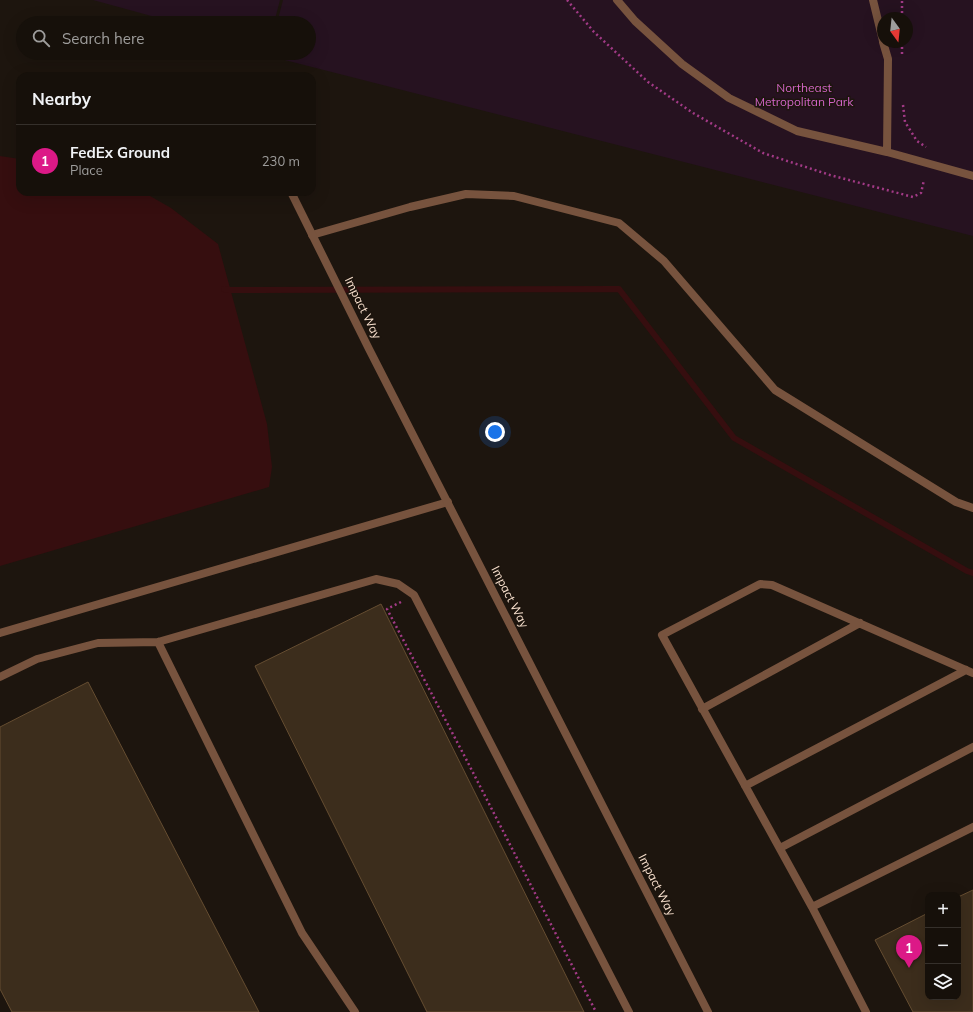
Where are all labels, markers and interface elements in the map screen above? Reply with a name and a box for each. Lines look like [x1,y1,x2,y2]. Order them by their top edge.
north arrow [877,12,913,48]
search box [16,16,316,60]
icon: search [30,27,52,49]
text: Search here [62,29,144,48]
park label: Northeast Metropolitan Park [755,80,854,109]
text: Nearby [32,88,91,109]
text: FedEx Ground [70,143,170,162]
text: 1 [41,153,49,169]
text: 230 m [262,153,300,169]
text: Place [70,162,103,178]
street label: Impact Way [342,274,385,342]
your location [485,422,505,442]
street label: Impact Way [488,563,533,631]
street label: Impact Way [635,851,680,919]
map controls [925,892,961,1000]
button: + [925,892,961,928]
button: − [925,928,961,964]
pin: 1 [896,935,922,968]
button: layers [925,964,961,1000]

